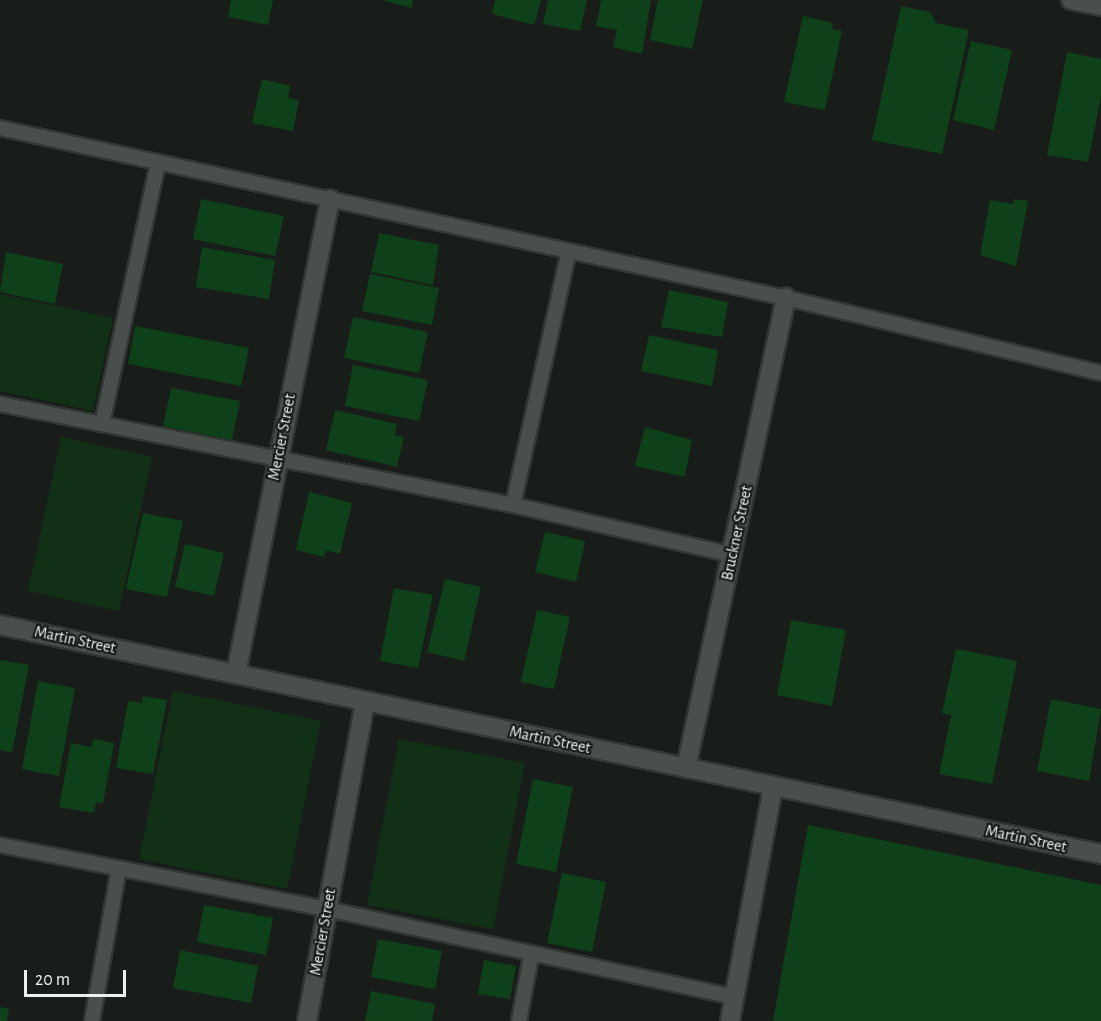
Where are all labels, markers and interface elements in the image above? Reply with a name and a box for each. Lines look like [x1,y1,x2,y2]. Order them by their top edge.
street label: Mercier Street [264,392,300,482]
street label: Bruckner Street [718,484,756,582]
street label: Martin Street [33,622,117,658]
street label: Martin Street [508,722,592,758]
street label: Martin Street [984,821,1068,857]
street label: Mercier Street [306,887,340,977]
scale bar [27,958,129,996]
text: 20 m [35,971,70,989]

